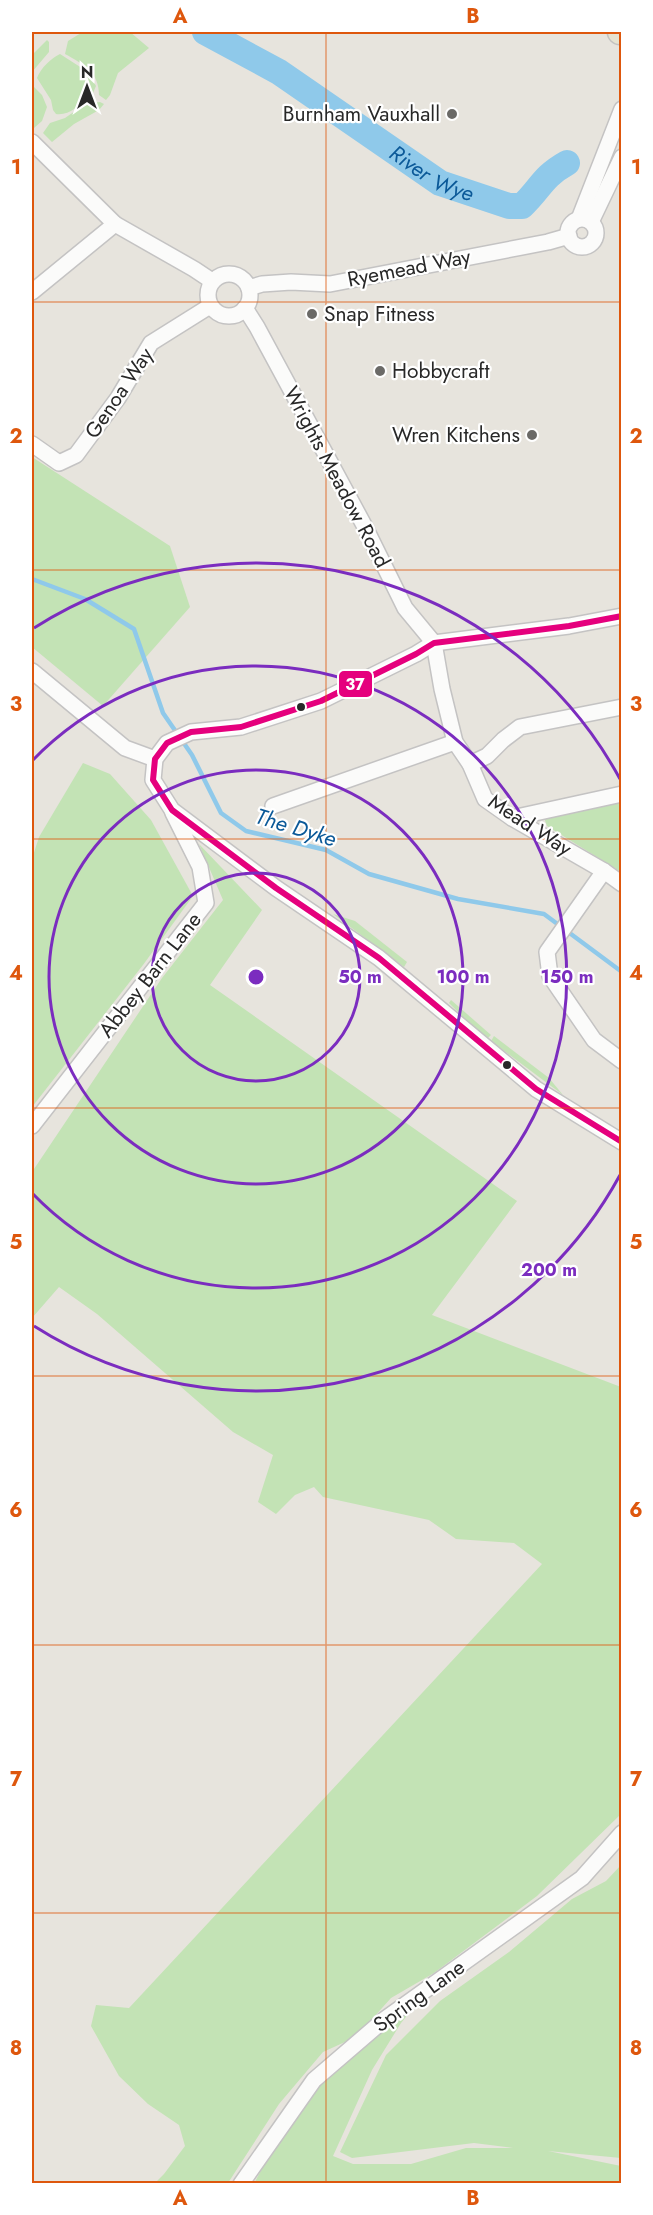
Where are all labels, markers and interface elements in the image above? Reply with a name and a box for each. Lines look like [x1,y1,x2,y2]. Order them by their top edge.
text: A [172,2,188,31]
text: B [466,2,480,31]
north arrow [57,57,117,117]
text: N [81,61,93,84]
place label: Burnham Vauxhall [283,99,440,129]
marker: Burnham Vauxhall [445,107,459,121]
water label: River Wye [383,137,478,209]
text: 1 [11,153,21,182]
text: 1 [631,153,641,182]
street label: Ryemead Way [345,241,474,295]
place label: Snap Fitness [324,299,435,329]
marker: Snap Fitness [305,307,319,321]
street label: Genoa Way [78,341,161,444]
place label: Hobbycraft [392,356,489,386]
marker: Hobbycraft [373,364,387,378]
street label: Wrights Meadow Road [276,381,398,573]
place label: Wren Kitchens [392,420,520,450]
text: 2 [9,422,23,451]
text: 2 [629,422,643,451]
marker: Wren Kitchens [525,428,539,442]
line badge: 37 [338,670,373,698]
text: 37 [345,673,365,696]
text: 3 [10,690,22,719]
text: 3 [630,690,642,719]
unlabelled marker [295,701,307,713]
street label: Mead Way [482,787,578,864]
water label: The Dyke [252,800,340,854]
street label: Abbey Barn Lane [92,906,209,1044]
text: 4 [9,959,23,988]
text: 4 [629,959,643,988]
text: 50 m [338,964,382,990]
text: 100 m [436,964,490,990]
text: 150 m [541,964,593,990]
centre of rings [246,967,266,987]
unlabelled marker [501,1059,513,1071]
text: 5 [10,1228,23,1257]
text: 5 [630,1228,643,1257]
text: 200 m [521,1257,577,1283]
text: 6 [9,1496,23,1525]
text: 6 [629,1496,643,1525]
text: 7 [10,1765,23,1794]
text: 7 [630,1765,643,1794]
street label: Spring Lane [367,1952,471,2040]
text: 8 [10,2034,22,2063]
text: 8 [630,2034,642,2063]
text: A [172,2184,188,2213]
text: B [466,2184,480,2213]

